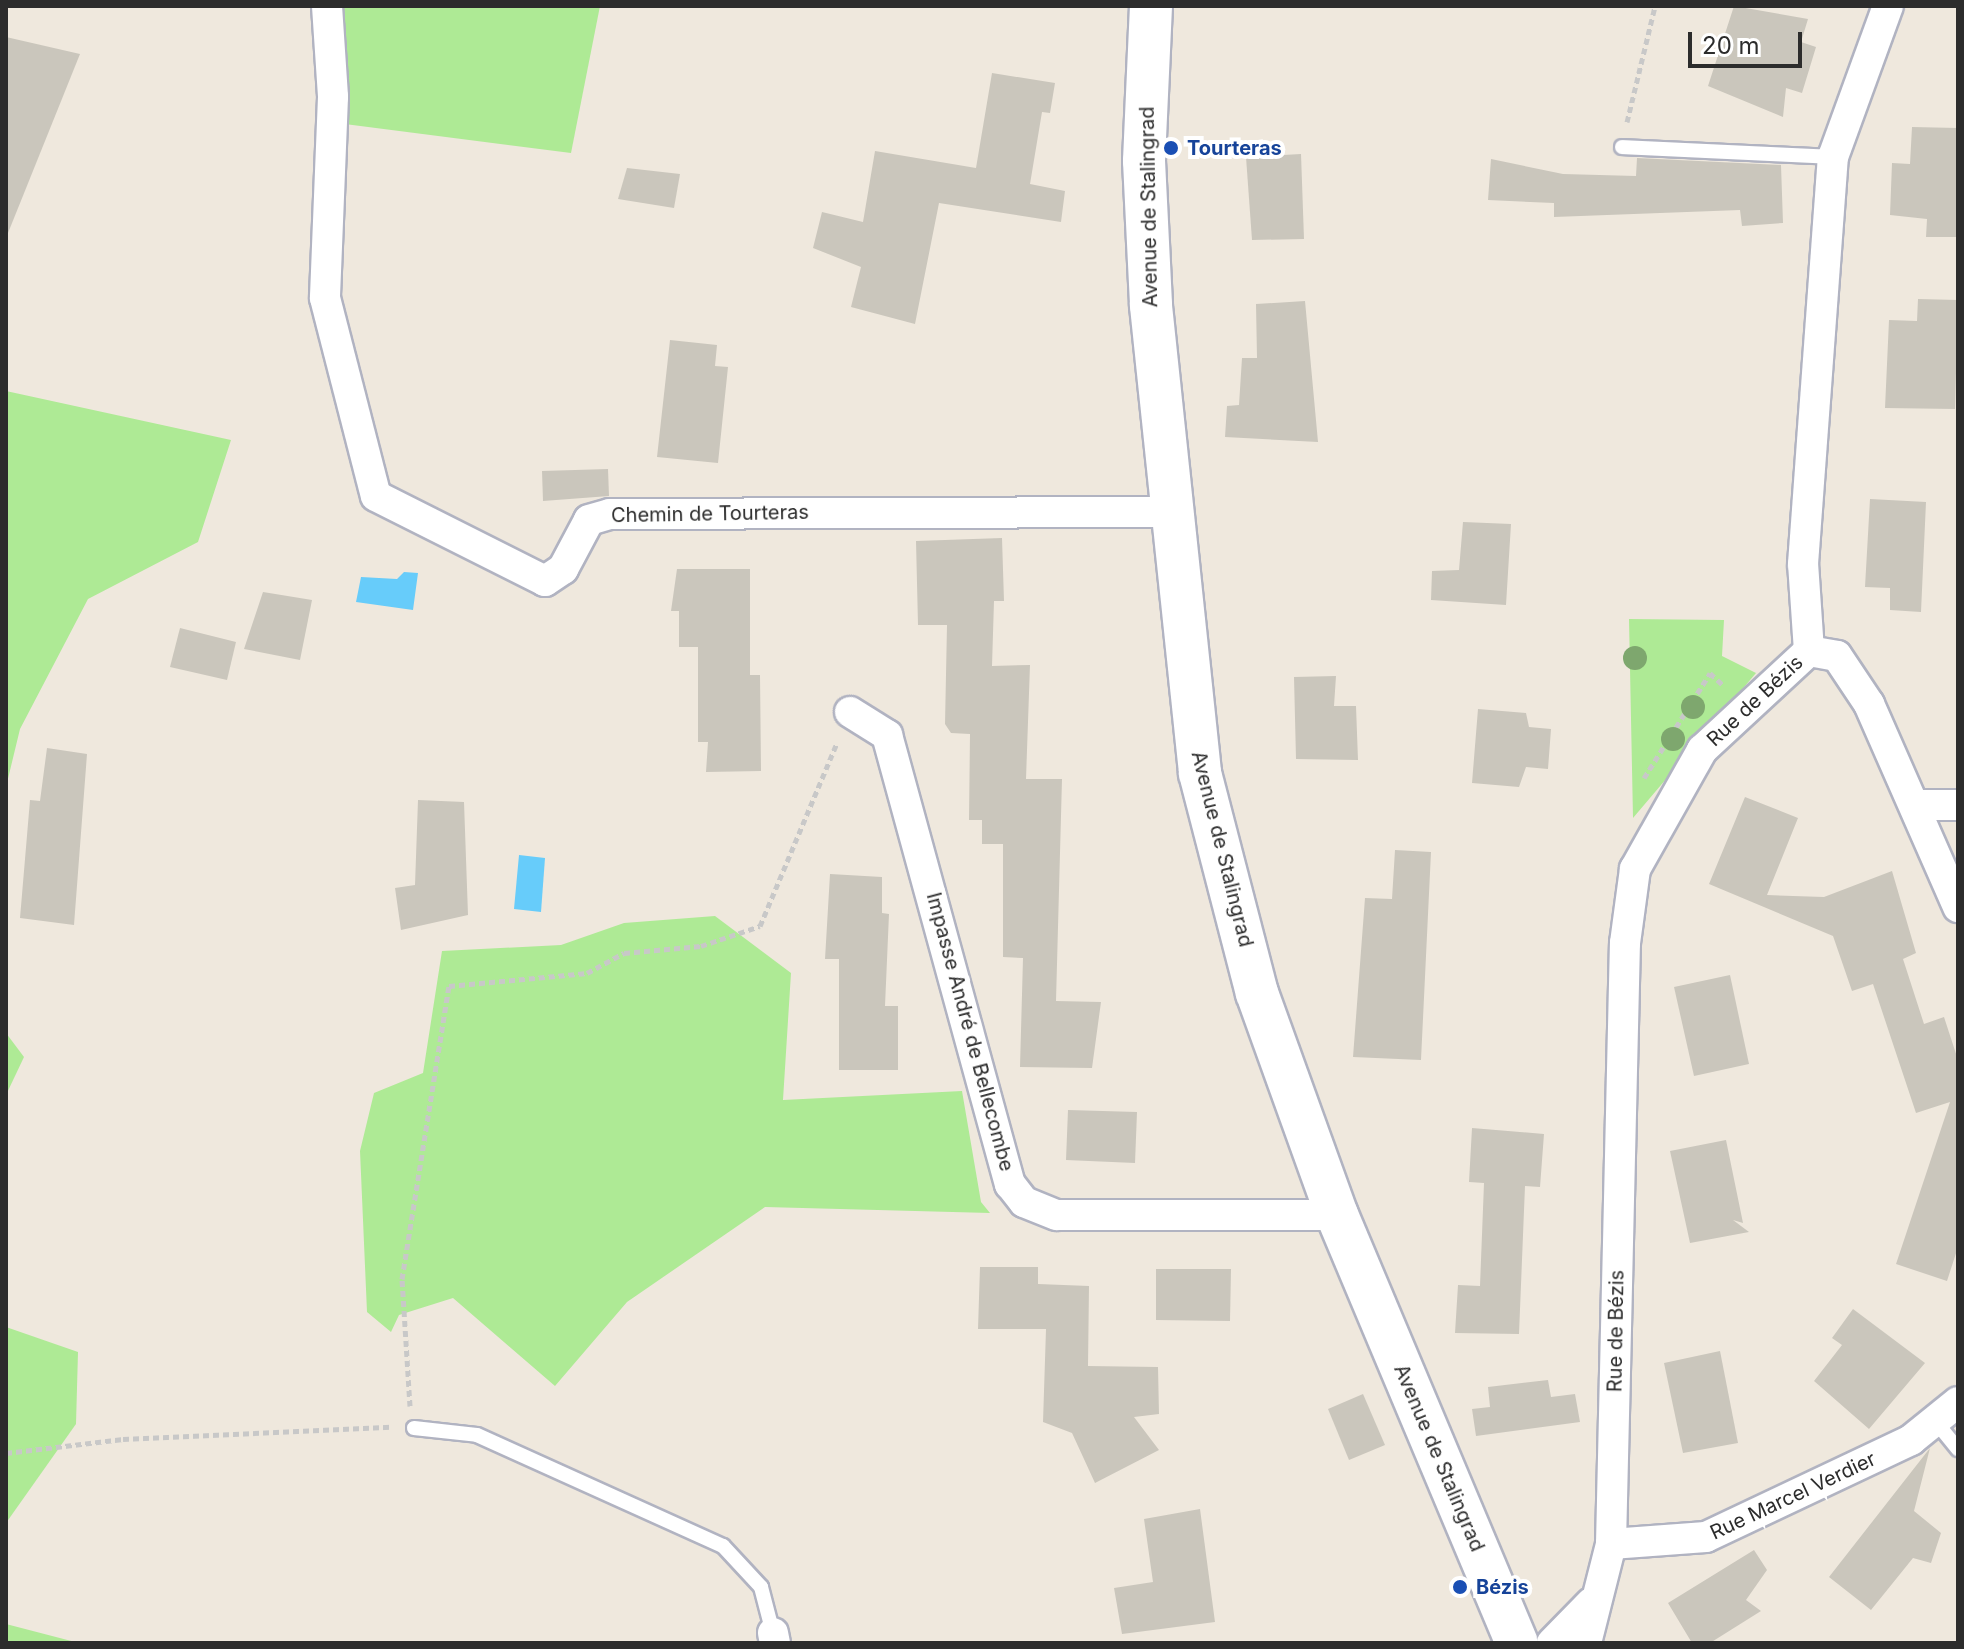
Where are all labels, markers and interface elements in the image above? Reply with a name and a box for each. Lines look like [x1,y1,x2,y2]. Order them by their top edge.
scale bar [1692,16,1806,66]
text: 20 m [1702,31,1760,60]
street label: Avenue de Stalingrad [1135,106,1163,308]
place label: Tourteras [1187,136,1282,160]
marker: Tourteras [1162,139,1180,157]
street label: Chemin de Tourteras [611,500,809,528]
street label: Rue de Bézis [1702,650,1808,752]
street label: Avenue de Stalingrad [1186,749,1258,949]
street label: Impasse André de Bellecombe [921,890,1019,1174]
street label: Rue de Bézis [1603,1270,1629,1392]
street label: Avenue de Stalingrad [1389,1361,1489,1555]
street label: Rue Marcel Verdier [1706,1447,1880,1545]
place label: Bézis [1476,1575,1529,1599]
marker: Bézis [1451,1578,1469,1596]

